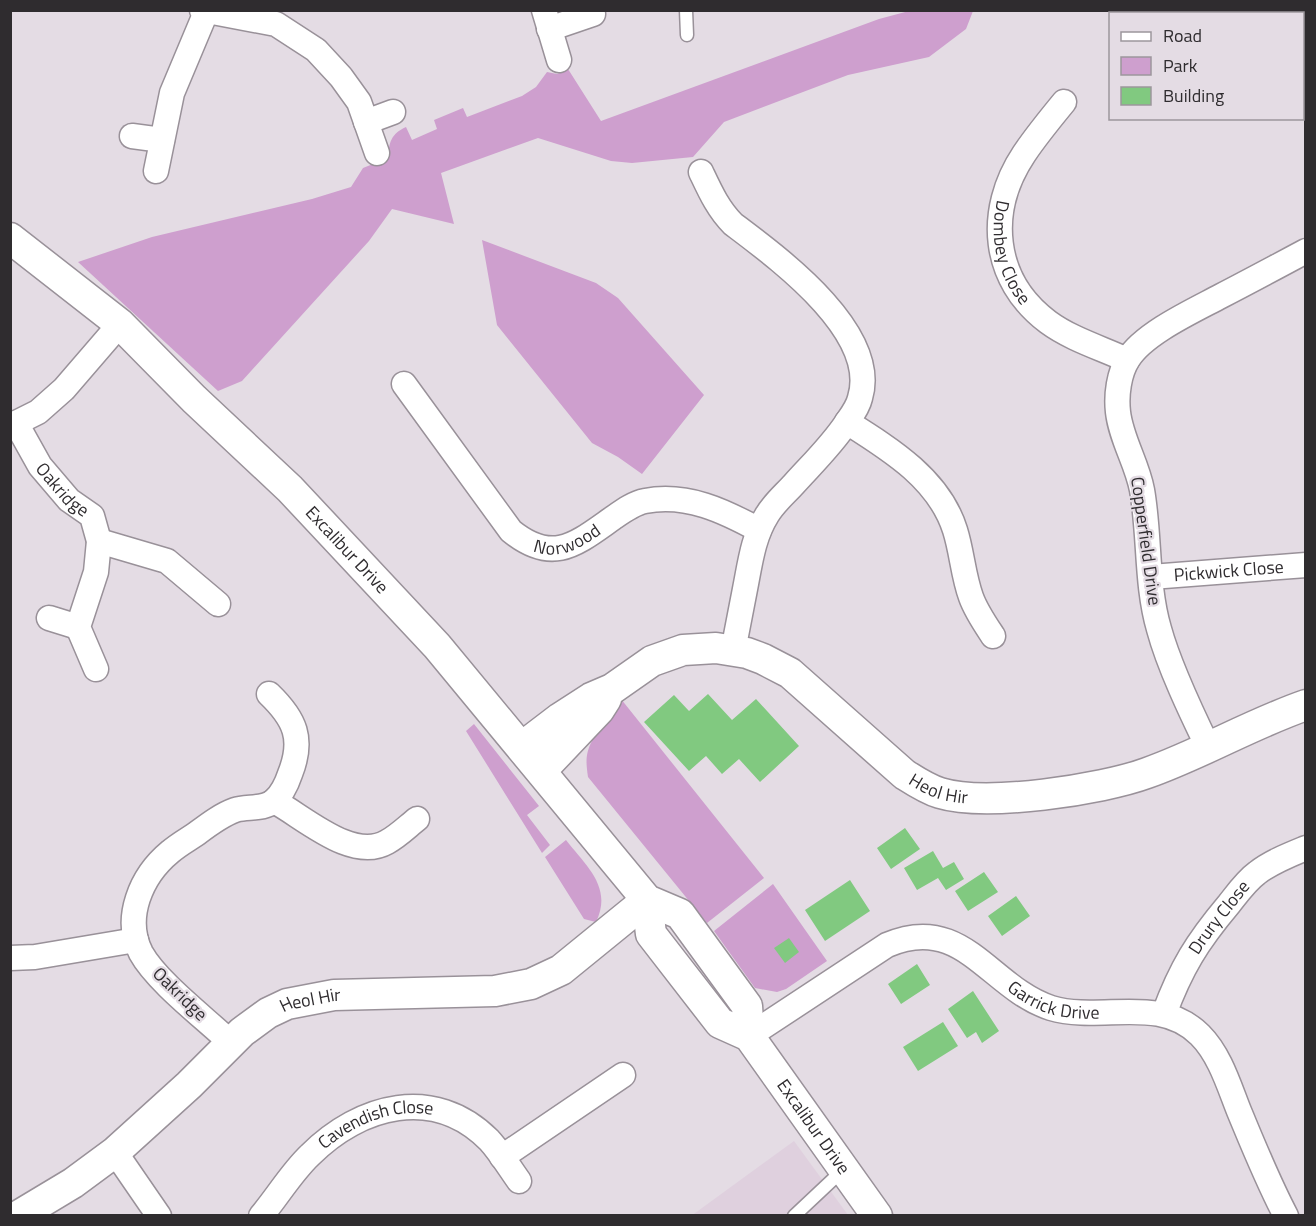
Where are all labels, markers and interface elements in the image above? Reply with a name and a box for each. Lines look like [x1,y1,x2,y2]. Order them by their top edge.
legend [1109,12,1304,120]
text: Road [1163,22,1202,49]
text: Park [1163,52,1198,79]
text: Building [1163,82,1224,109]
street label: Dombey Close [987,198,1038,310]
street label: Oakridge [29,456,95,523]
street label: Copperfield Drive [1124,475,1169,607]
street label: Excalibur Drive [299,500,395,599]
street label: Norwood [531,517,606,562]
street label: Pickwick Close [1173,553,1285,588]
street label: Heol Hir [904,766,969,811]
street label: Drury Close [1181,874,1256,959]
street label: Oakridge [147,960,214,1027]
street label: Garrick Drive [1002,974,1100,1026]
street label: Heol Hir [275,981,341,1019]
street label: Excalibur Drive [771,1073,857,1180]
street label: Cavendish Close [312,1093,435,1155]

